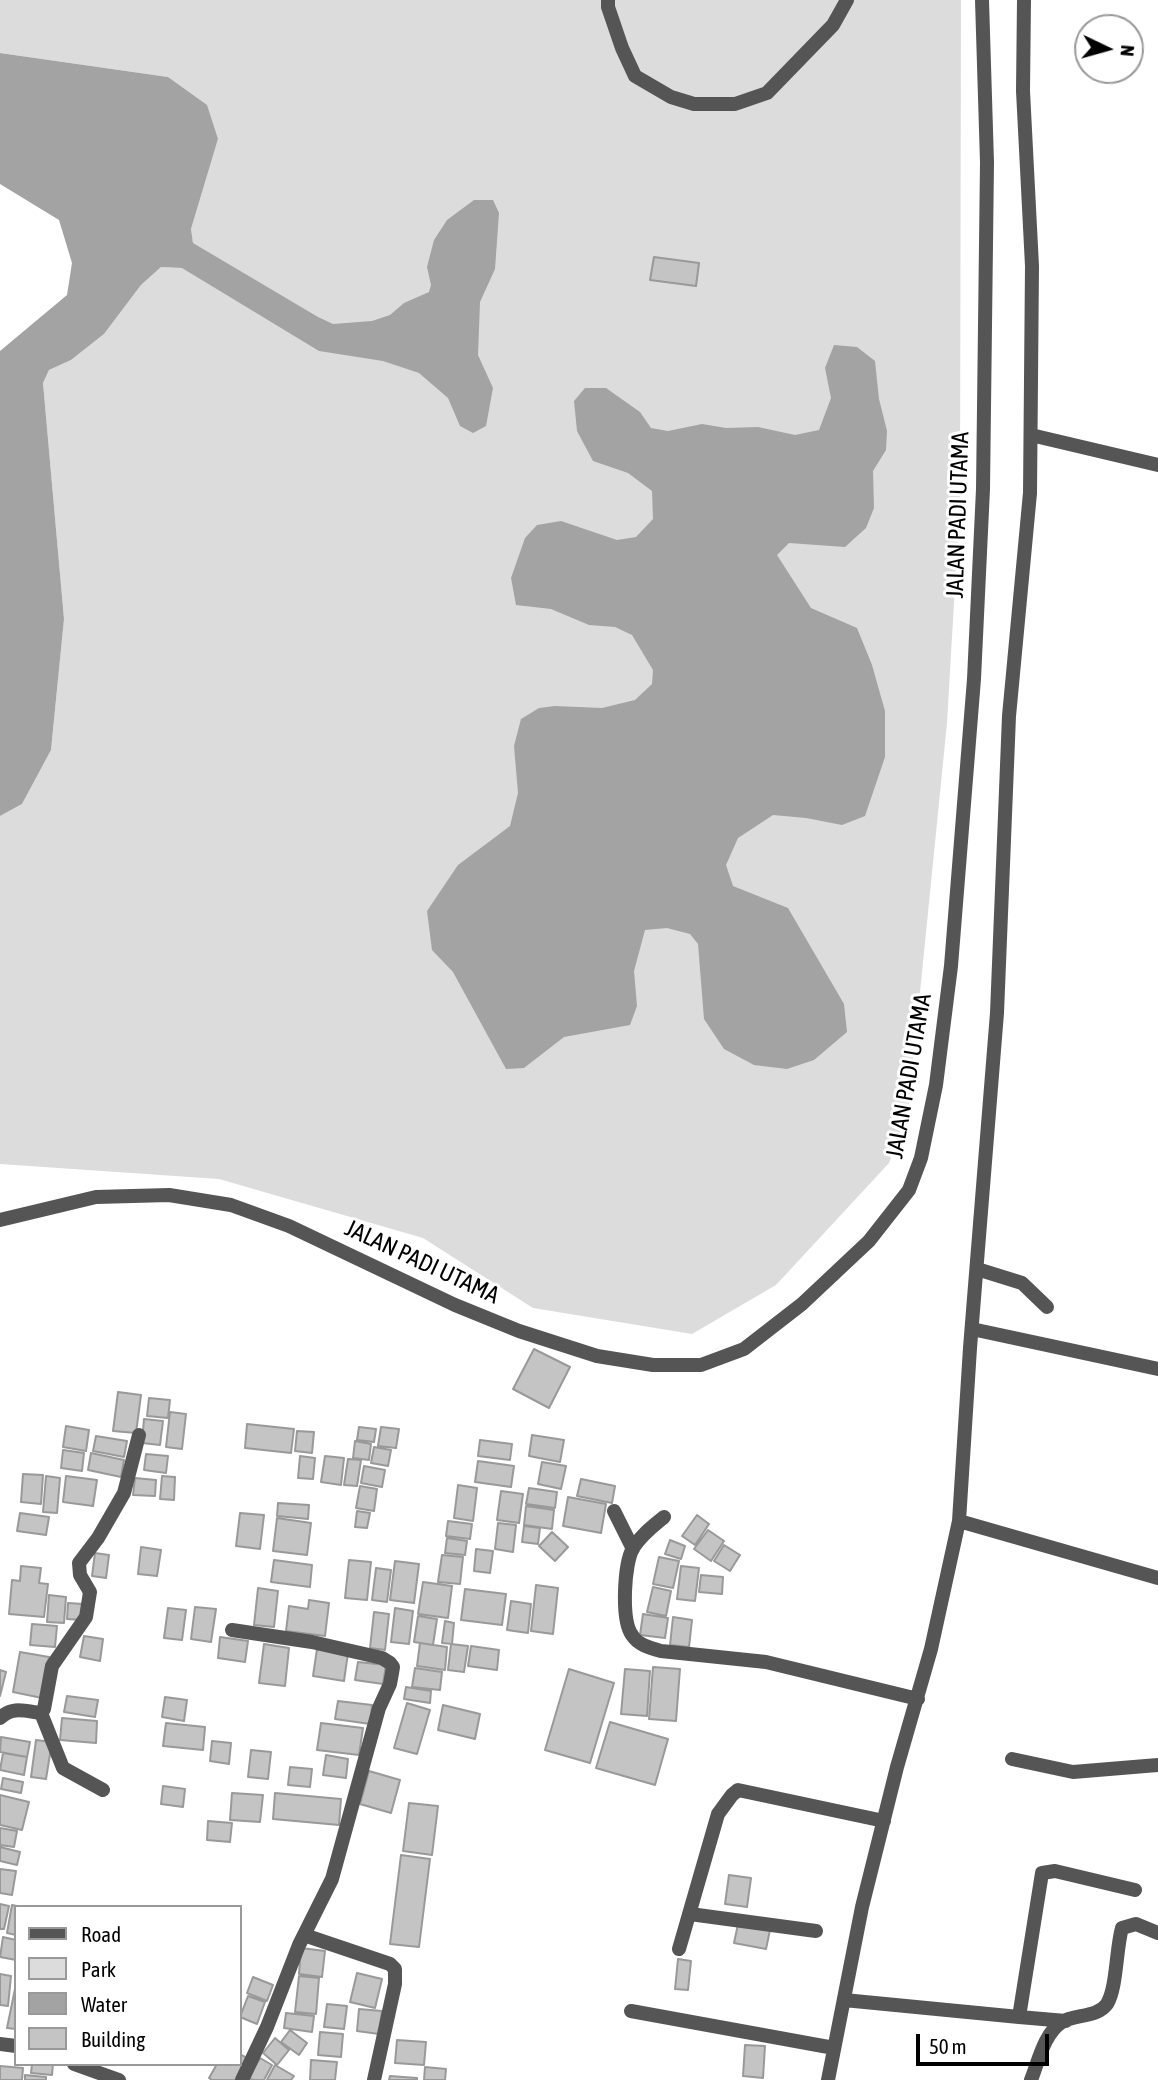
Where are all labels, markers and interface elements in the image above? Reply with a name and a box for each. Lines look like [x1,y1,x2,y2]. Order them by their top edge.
north arrow [1074,14,1144,84]
text: N [1116,44,1139,57]
street label: JALAN PADI UTAMA [941,431,975,599]
street label: JALAN PADI UTAMA [880,991,938,1161]
street label: JALAN PADI UTAMA [340,1214,504,1310]
legend [14,1905,242,2066]
text: Road [81,1922,121,1946]
text: Park [81,1957,116,1981]
text: Water [81,1992,127,2016]
scale bar [920,2021,1053,2064]
text: Building [81,2027,145,2051]
text: 50 m [929,2034,967,2058]

